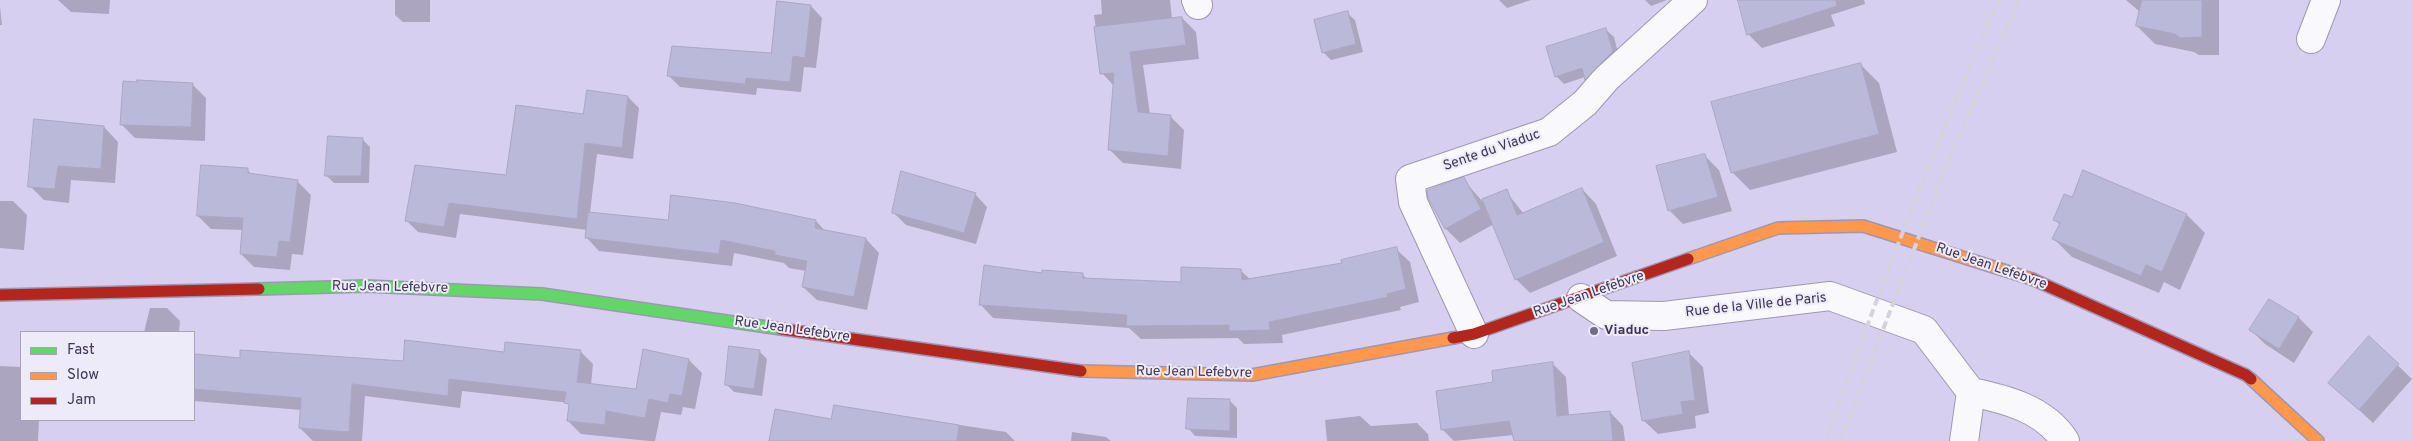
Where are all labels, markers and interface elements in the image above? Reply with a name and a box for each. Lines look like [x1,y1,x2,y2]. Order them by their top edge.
street label: Sente du Viaduc [1441,127,1543,175]
street label: Rue Jean Lefebvre [1933,240,2049,294]
street label: Rue Jean Lefebvre [1531,268,1647,322]
street label: Rue Jean Lefebvre [332,279,448,297]
street label: Rue de la Ville de Paris [1685,290,1827,322]
street label: Rue Jean Lefebvre [733,314,851,346]
place label: Viaduc [1604,323,1649,339]
marker: Viaduc [1588,325,1600,337]
legend [20,331,195,421]
text: Fast [67,341,95,360]
street label: Rue Jean Lefebvre [1136,364,1252,382]
text: Slow [67,366,99,385]
text: Jam [67,391,96,410]

